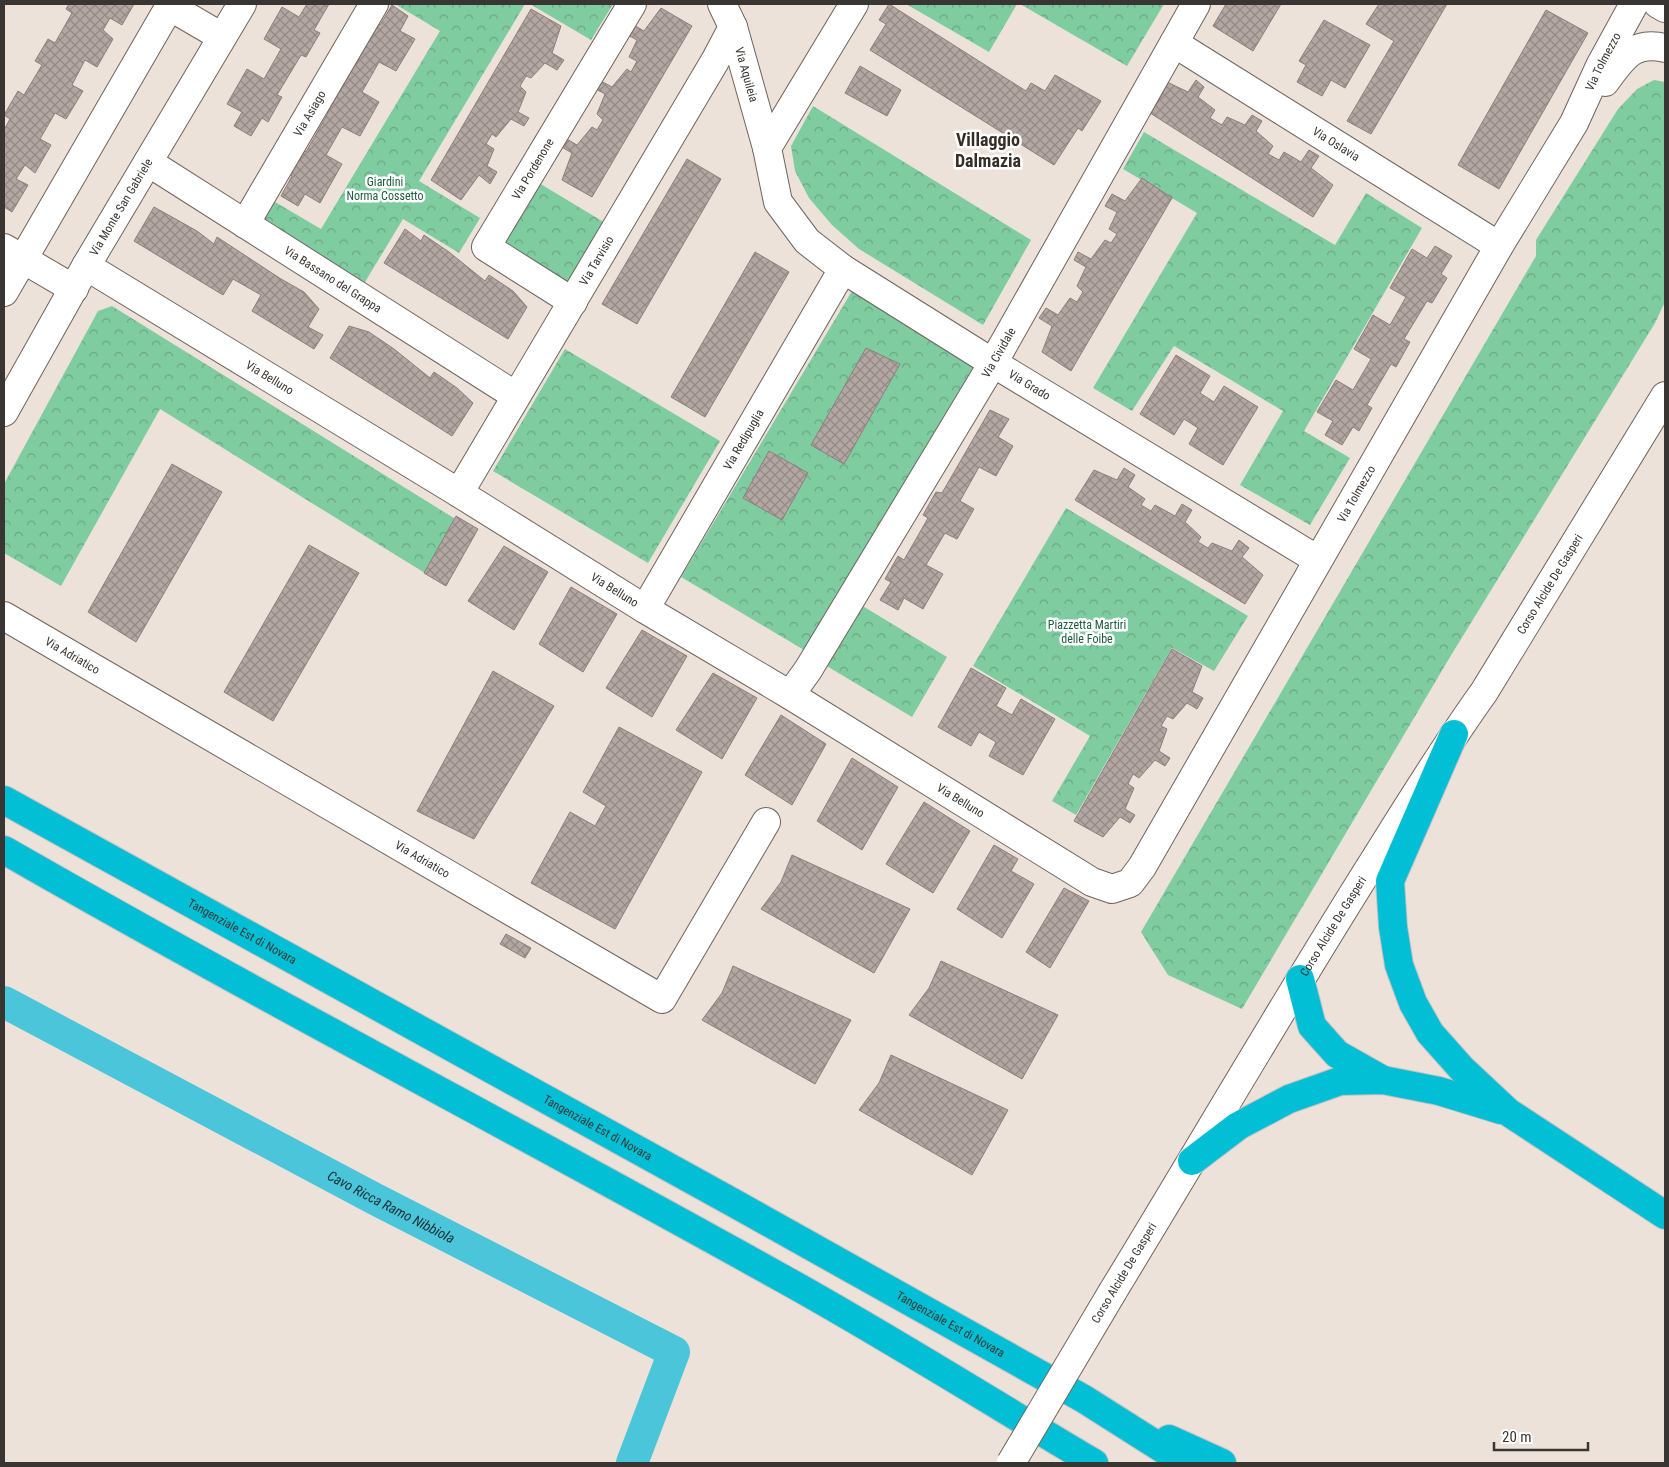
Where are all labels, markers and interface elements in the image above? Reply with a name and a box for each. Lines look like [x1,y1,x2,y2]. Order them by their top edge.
street label: Via Tolmezzo [1583,30,1624,93]
street label: Via Aquileia [732,46,761,104]
street label: Via Asiago [291,88,329,139]
street label: Via Oslavia [1310,124,1362,164]
district label: Villaggio Dalmazia [955,129,1021,171]
street label: Via Pordenone [509,135,557,202]
street label: Via Monte San Gabriele [87,156,156,258]
park label: Giardini Norma Cossetto [346,175,424,203]
street label: Via Tarvisio [577,233,617,288]
street label: Via Bassano del Grappa [282,243,384,316]
street label: Via Cividale [979,325,1019,380]
street label: Via Belluno [243,358,296,398]
street label: Via Grado [1006,367,1053,403]
street label: Via Redipuglia [721,407,767,472]
street label: Via Tolmezzo [1335,463,1378,525]
street label: Corso Alcide De Gasperi [1514,532,1586,637]
street label: Via Belluno [588,570,641,610]
park label: Piazzetta Martiri delle Foibe [1048,618,1126,646]
street label: Via Adriatico [42,634,102,677]
street label: Via Belluno [934,781,987,821]
street label: Via Adriatico [392,838,452,881]
street label: Corso Alcide De Gasperi [1297,874,1369,979]
street label: Tangenziale Est di Novara [185,896,299,967]
street label: Tangenziale Est di Novara [541,1092,655,1163]
water label: Cavo Ricca Ramo Nibbiola [325,1167,457,1246]
street label: Corso Alcide De Gasperi [1089,1220,1159,1326]
street label: Tangenziale Est di Novara [894,1288,1007,1360]
scale bar [1494,1420,1588,1452]
text: 20 m [1502,1428,1532,1446]

